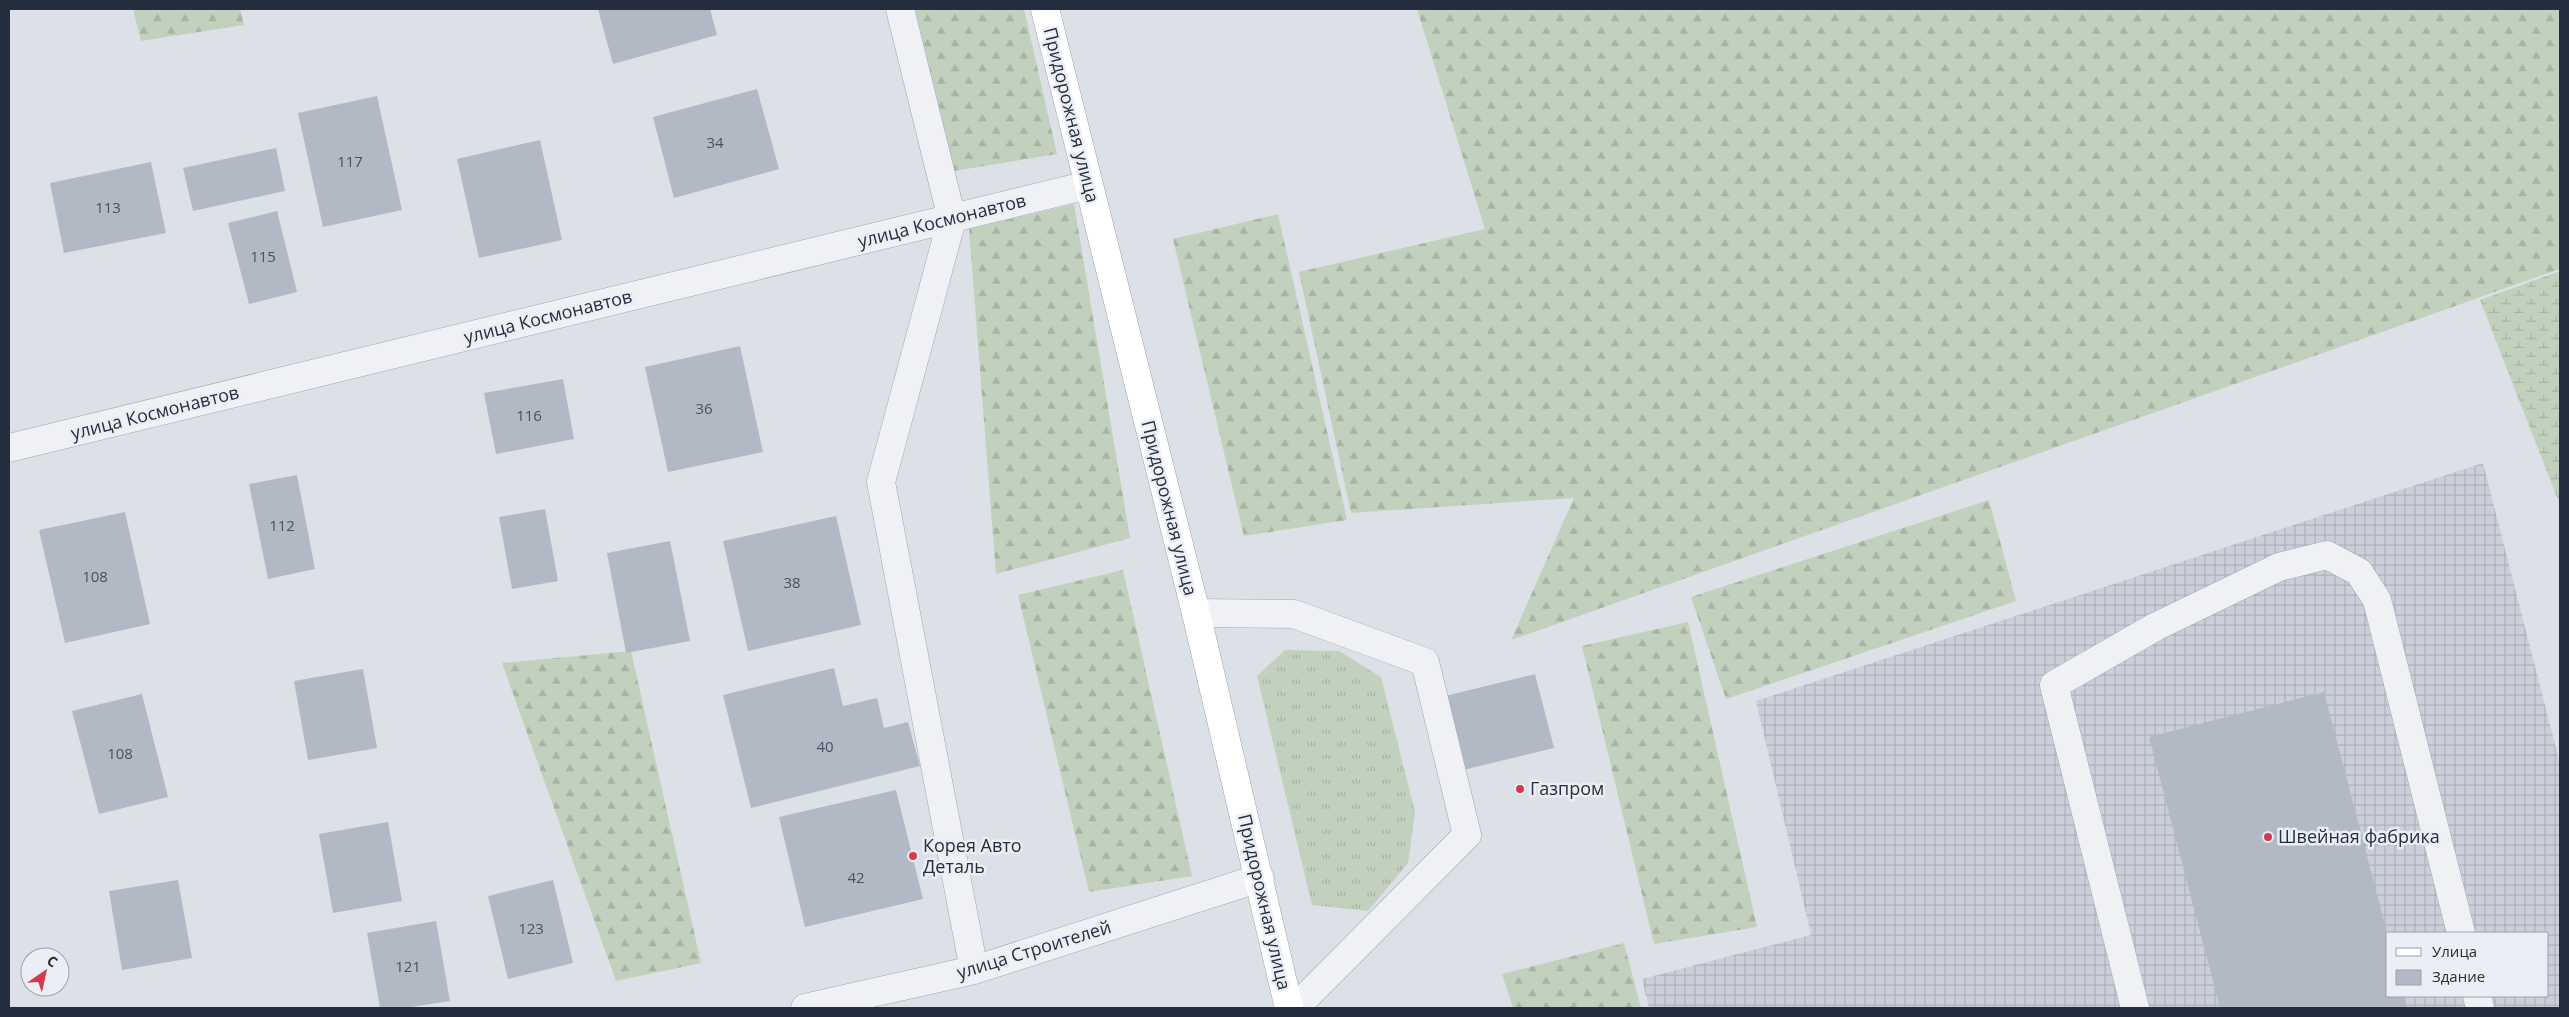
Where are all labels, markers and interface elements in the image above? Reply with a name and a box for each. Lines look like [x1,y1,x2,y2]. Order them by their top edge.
street label: Придорожная улица [1039,25,1105,205]
house number: 34 [706,132,724,152]
house number: 117 [337,151,363,171]
street label: улица Космонавтов [855,188,1028,253]
house number: 113 [95,197,121,217]
house number: 115 [250,246,276,266]
street label: улица Космонавтов [461,284,634,349]
street label: улица Космонавтов [68,380,241,445]
house number: 36 [695,398,713,418]
house number: 116 [516,405,542,425]
street label: Придорожная улица [1137,418,1203,598]
house number: 112 [269,515,295,535]
house number: 108 [82,566,108,586]
house number: 38 [783,572,801,592]
house number: 40 [816,736,834,756]
house number: 108 [107,743,133,763]
place label: Газпром [1530,776,1604,800]
marker: Газпром [1514,783,1526,795]
street label: Придорожная улица [1233,811,1297,992]
place label: Швейная фабрика [2278,824,2440,848]
marker: Швейная фабрика [2262,831,2274,843]
place label: Корея Авто Деталь [923,833,1022,878]
marker: Корея Авто Деталь [907,850,919,862]
house number: 42 [847,867,865,887]
street label: улица Строителей [954,914,1114,984]
house number: 123 [518,918,544,938]
legend [2386,932,2549,997]
text: Улица [2432,941,2477,961]
north arrow [20,947,70,997]
text: С [44,950,62,971]
house number: 121 [395,956,421,976]
text: Здание [2432,966,2485,986]

